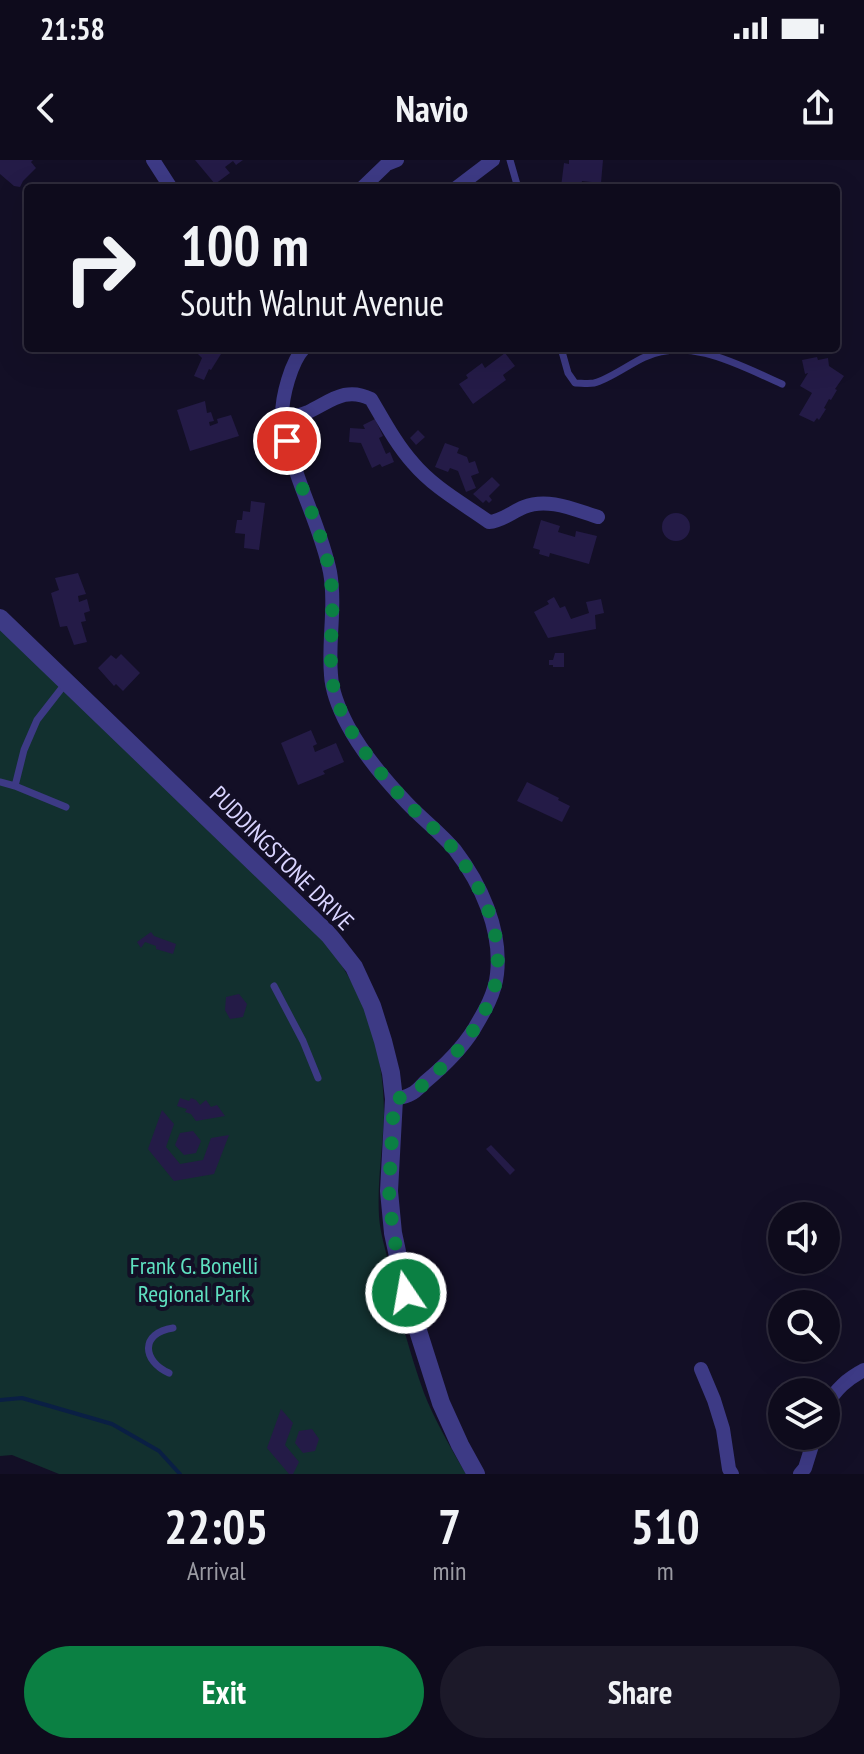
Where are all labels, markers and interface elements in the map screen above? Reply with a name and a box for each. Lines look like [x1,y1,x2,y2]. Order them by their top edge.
text: 21:58 [40,9,105,48]
text: Navio [396,85,468,132]
icon: back [24,86,68,130]
icon: share [796,86,840,130]
text: 100 m [180,209,309,281]
icon: right [48,216,152,320]
text: South Walnut Avenue [180,279,444,326]
pin [253,407,321,475]
icon: arrive [265,419,309,463]
street label: PUDDINGSTONE DRIVE [203,779,361,937]
map controls [768,1202,840,1450]
button: sound [768,1202,840,1274]
park label: Frank G. Bonelli Regional Park [130,1250,258,1309]
position arrow [364,1251,448,1335]
button: search [768,1290,840,1362]
button: layers [768,1378,840,1450]
text: 22:05 [164,1495,268,1557]
text: 7 [438,1495,461,1557]
text: 510 [631,1495,700,1557]
text: Arrival [187,1554,246,1587]
text: min [432,1554,466,1587]
text: m [657,1554,674,1587]
button: Exit [24,1646,424,1738]
button: Share [440,1646,840,1738]

